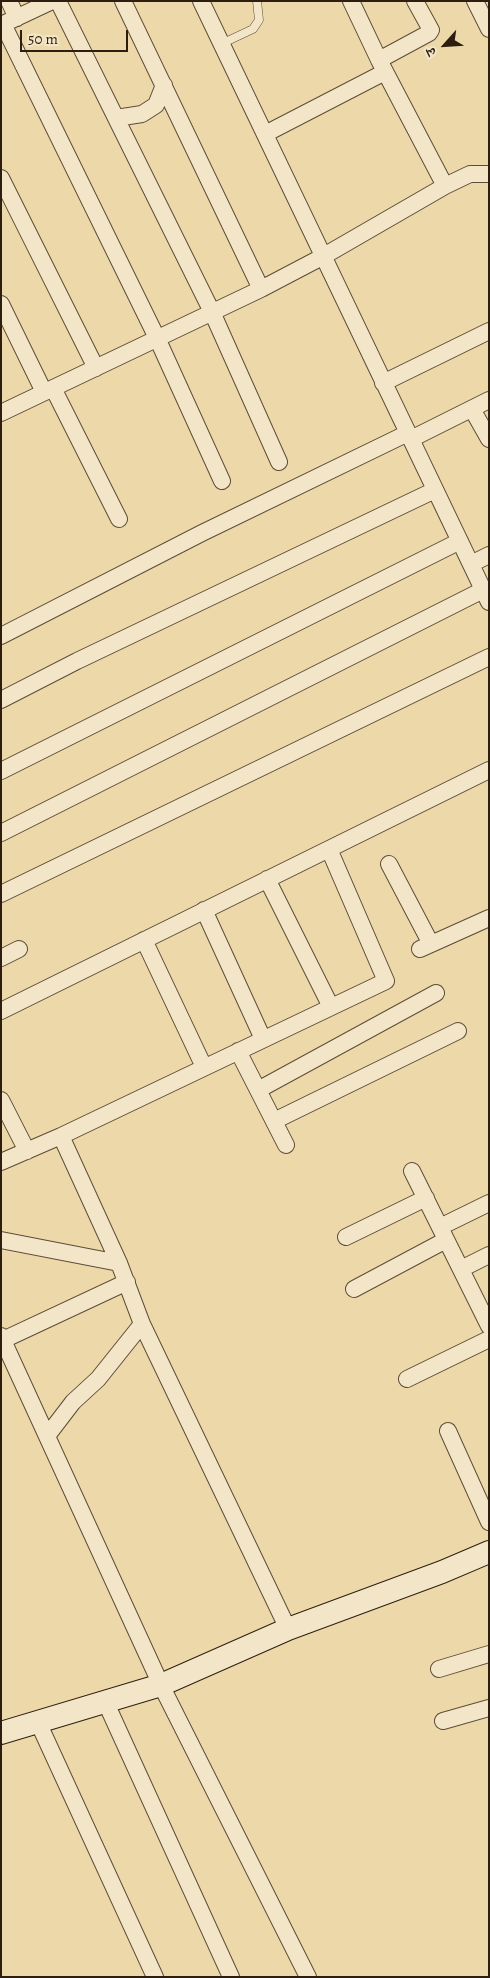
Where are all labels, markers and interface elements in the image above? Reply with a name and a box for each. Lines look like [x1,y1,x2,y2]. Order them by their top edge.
scale bar [22,20,130,52]
north arrow [420,20,470,70]
text: 50 m [28,29,58,49]
text: उ [421,44,441,59]

